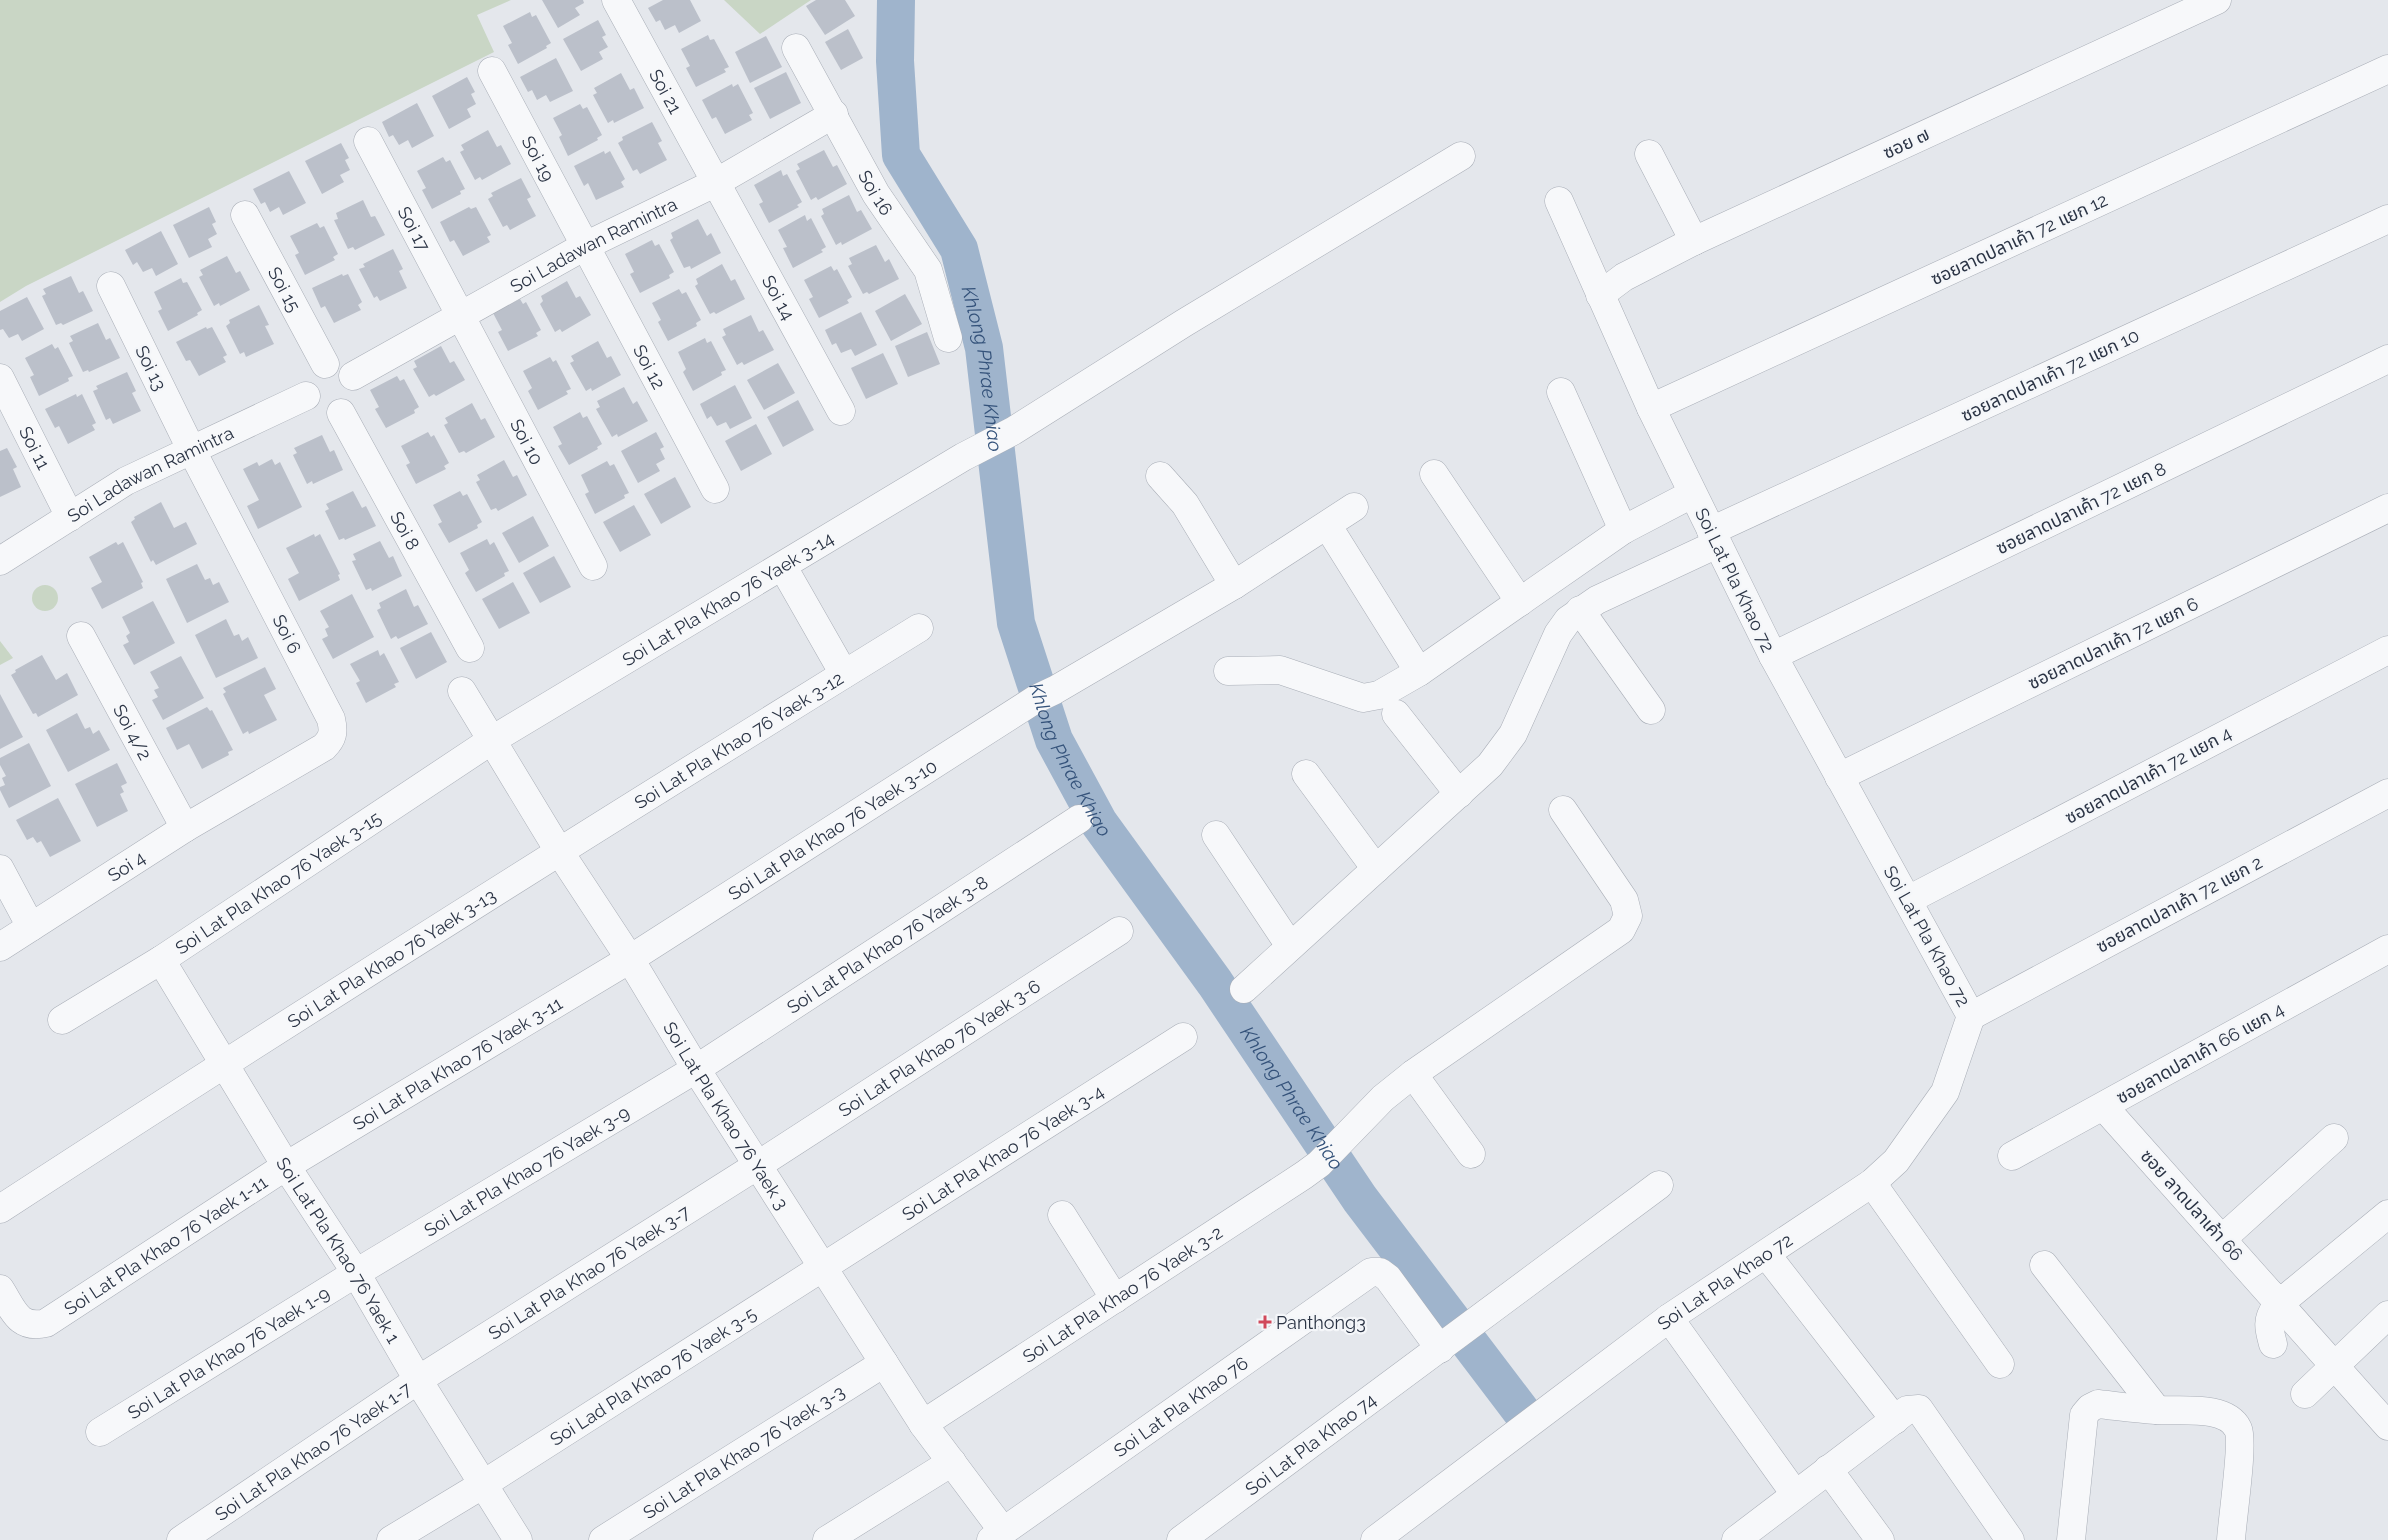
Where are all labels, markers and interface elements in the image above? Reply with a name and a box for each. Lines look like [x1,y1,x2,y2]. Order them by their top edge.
street label: Soi 21 [645,65,687,117]
street label: ซอย ๗ [1880,123,1932,163]
street label: Soi 19 [518,132,559,185]
street label: Soi 16 [854,166,898,219]
street label: ซอยลาดปลาเค้า 72 แยก 12 [1927,189,2111,289]
street label: Soi Ladawan Ramintra [506,193,680,296]
street label: Soi 17 [394,203,435,255]
street label: Soi 15 [264,263,305,315]
street label: Soi 14 [758,271,800,323]
water label: Khlong Phrae Khiao [958,284,1007,453]
street label: ซอยลาดปลาเค้า 72 แยก 10 [1957,324,2143,426]
street label: Soi 12 [629,341,670,392]
street label: Soi 13 [131,342,171,394]
street label: Soi 10 [506,415,548,468]
street label: Soi Ladawan Ramintra [63,421,237,526]
street label: Soi 11 [15,423,55,473]
street label: ซอยลาดปลาเค้า 72 แยก 8 [1993,458,2169,558]
street label: Soi Lat Pla Khao 72 [1691,505,1779,655]
street label: Soi 8 [386,507,425,553]
street label: Soi Lat Pla Khao 76 Yaek 3-14 [618,527,837,670]
street label: ซอยลาดปลาเค้า 72 แยก 6 [2025,593,2202,693]
street label: Soi 6 [268,611,306,657]
street label: Soi Lat Pla Khao 76 Yaek 3-12 [630,667,847,813]
water label: Khlong Phrae Khiao [1025,680,1116,841]
street label: Soi 4/2 [109,701,156,763]
street label: ซอยลาดปลาเค้า 72 แยก 4 [2061,722,2235,828]
street label: Soi Lat Pla Khao 76 Yaek 3-10 [724,755,941,904]
street label: Soi Lat Pla Khao 76 Yaek 3-15 [171,806,385,958]
street label: Soi 4 [104,846,149,886]
street label: ซอยลาดปลาเค้า 72 แยก 2 [2092,851,2266,957]
street label: Soi Lat Pla Khao 72 [1880,862,1974,1010]
street label: Soi Lat Pla Khao 76 Yaek 3-8 [783,871,992,1018]
street label: Soi Lat Pla Khao 76 Yaek 3-13 [283,884,499,1032]
street label: Soi Lat Pla Khao 76 Yaek 3-6 [834,975,1044,1121]
street label: Soi Lat Pla Khao 76 Yaek 3-11 [349,992,566,1134]
street label: ซอยลาดปลาเค้า 66 แยก 4 [2113,998,2288,1108]
street label: Soi Lat Pla Khao 76 Yaek 3 [660,1018,793,1213]
water label: Khlong Phrae Khiao [1236,1022,1348,1174]
street label: Soi Lat Pla Khao 76 Yaek 3-4 [898,1080,1107,1224]
street label: Soi Lat Pla Khao 76 Yaek 3-9 [420,1101,633,1240]
street label: ซอย ลาดปลาเค้า 66 [2137,1145,2248,1265]
street label: Soi Lat Pla Khao 76 Yaek 1 [272,1153,405,1347]
street label: Soi Lat Pla Khao 76 Yaek 1-11 [60,1171,271,1319]
street label: Soi Lat Pla Khao 76 Yaek 3-7 [484,1200,694,1343]
street label: Soi Lat Pla Khao 76 Yaek 3-2 [1018,1221,1226,1367]
street label: Soi Lat Pla Khao 72 [1653,1229,1796,1334]
street label: Soi Lat Pla Khao 76 Yaek 1-9 [124,1282,333,1423]
street label: Soi Lad Pla Khao 76 Yaek 3-5 [546,1302,760,1449]
place label: Panthong3 [1276,1312,1366,1333]
marker: Panthong3 [1258,1315,1272,1329]
street label: Soi Lat Pla Khao 76 [1109,1352,1252,1461]
street label: Soi Lat Pla Khao 76 Yaek 1-7 [211,1377,415,1525]
street label: Soi Lat Pla Khao 76 Yaek 3-3 [639,1380,848,1523]
street label: Soi Lat Pla Khao 74 [1241,1389,1380,1499]

